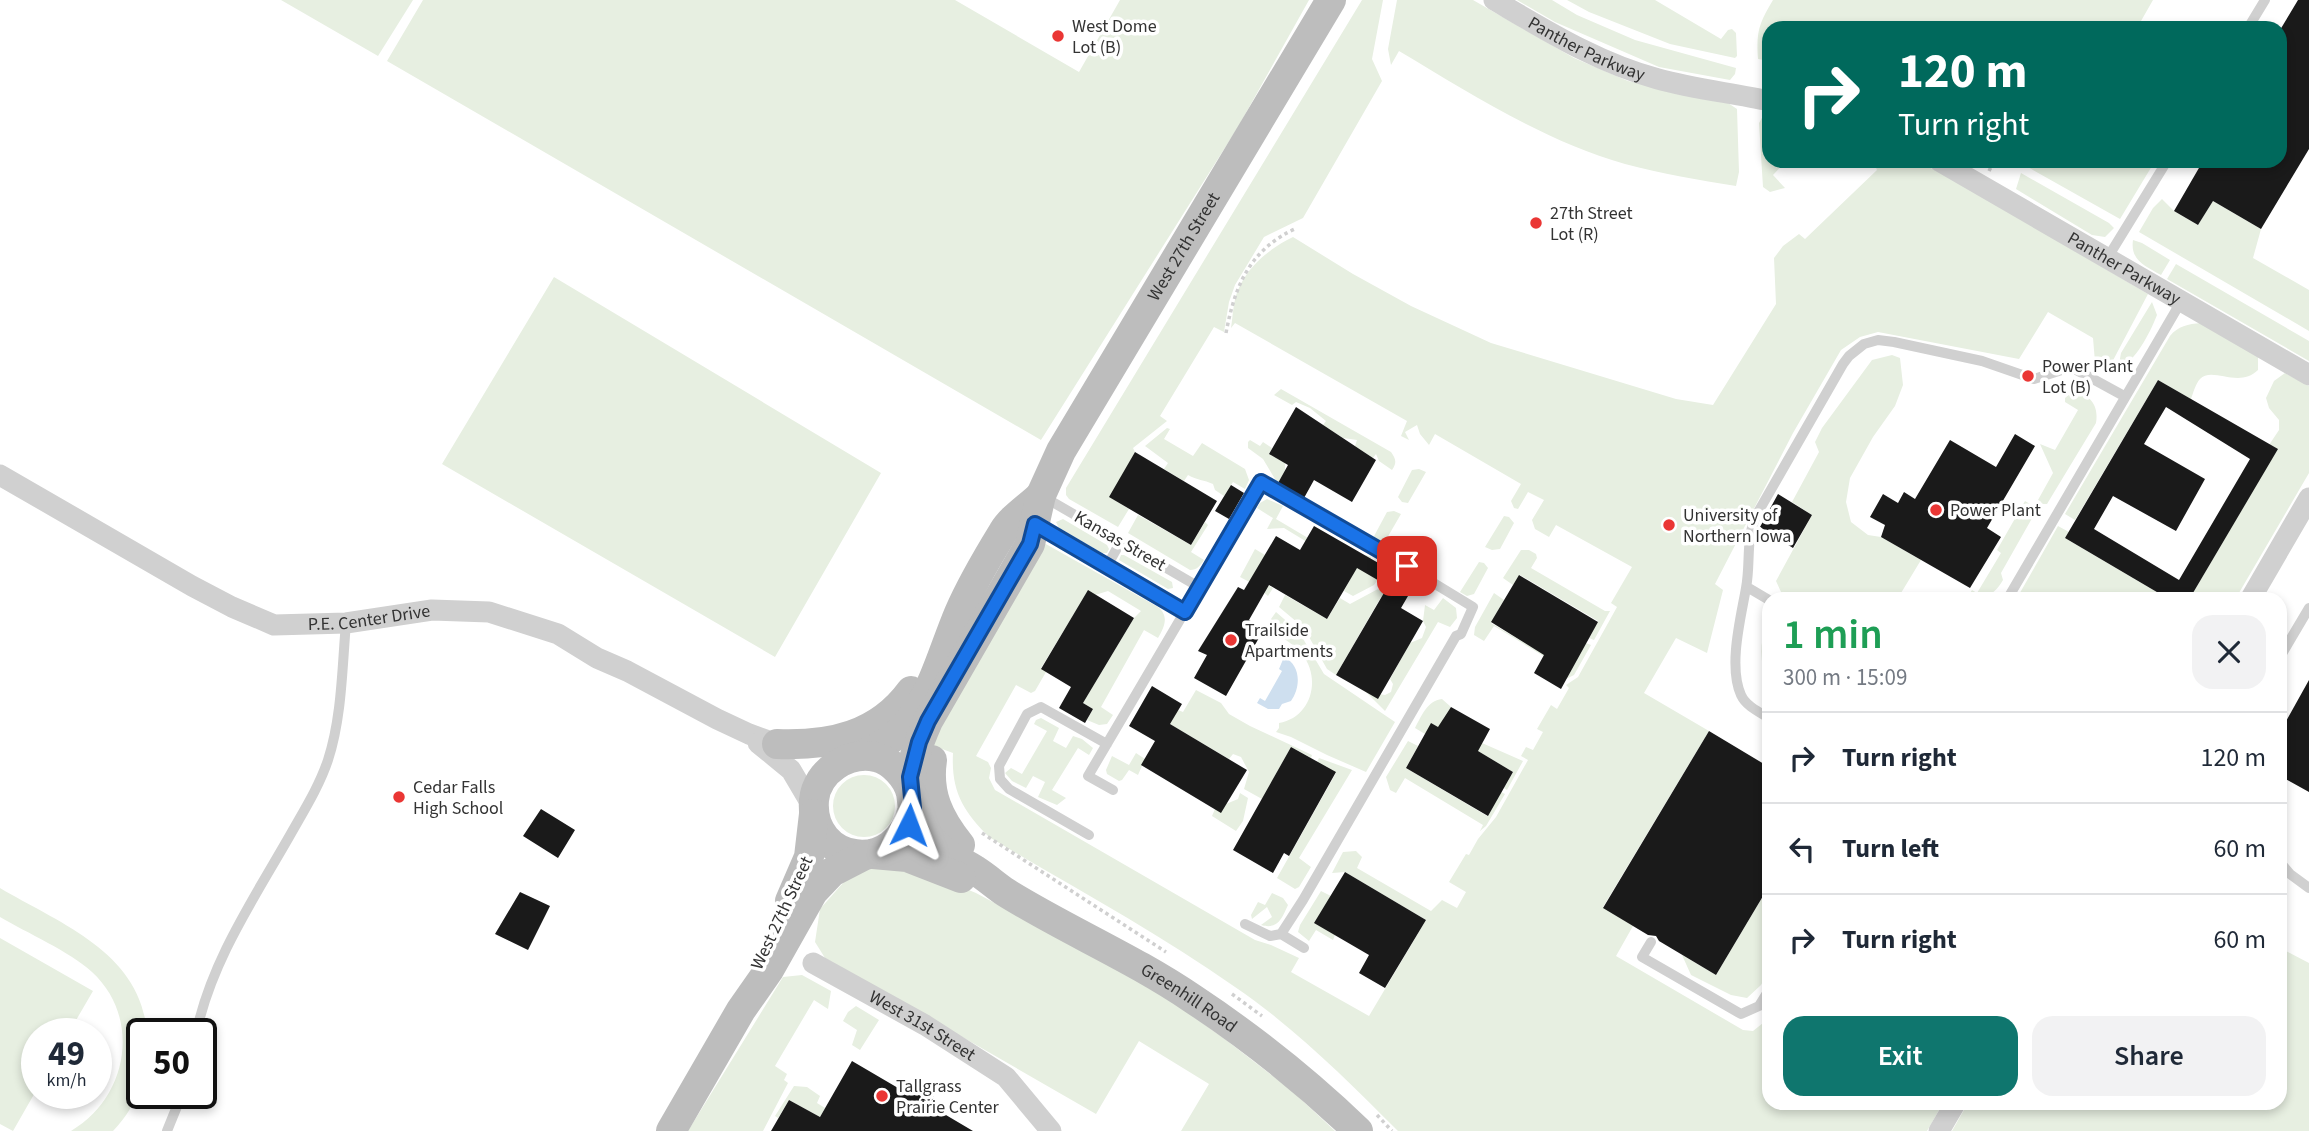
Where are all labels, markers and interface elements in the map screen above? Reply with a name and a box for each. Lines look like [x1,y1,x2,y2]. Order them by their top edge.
street label: Panther Parkway [1524,10,1649,87]
place label: West Dome Lot (B) [1072,14,1157,60]
marker: West Dome Lot (B) [1050,28,1066,44]
text: 120 m [1898,37,2027,107]
icon: right [1783,49,1874,140]
text: Turn right [1898,102,2029,148]
street label: West 27th Street [1141,187,1226,305]
place label: 27th Street Lot (R) [1550,201,1632,247]
marker: 27th Street Lot (R) [1528,215,1544,231]
street label: Panther Parkway [2063,226,2186,311]
place label: Power Plant Lot (B) [2042,354,2133,400]
marker: Power Plant Lot (B) [2020,368,2036,384]
place label: Power Plant [1950,498,2041,523]
marker: Power Plant [1928,502,1944,518]
place label: University of Northern Iowa [1683,503,1791,549]
street label: Kansas Street [1069,505,1171,577]
marker: University of Northern Iowa [1661,517,1677,533]
pin [1377,536,1437,596]
icon: arrive [1388,547,1426,585]
street label: P.E. Center Drive [307,598,432,637]
text: 1 min [1783,605,1883,665]
button: close [2192,615,2266,689]
place label: Trailside Apartments [1245,618,1333,664]
marker: Trailside Apartments [1223,632,1239,648]
text: 300 m · 15:09 [1783,661,1907,694]
icon: right [1783,739,1821,777]
text: Turn right [1842,739,1957,776]
text: 120 m [2200,739,2266,776]
place label: Cedar Falls High School [413,775,503,821]
position arrow [872,788,946,862]
marker: Cedar Falls High School [391,789,407,805]
icon: left [1783,830,1821,868]
text: Turn left [1842,830,1939,867]
text: 60 m [2213,830,2266,867]
street label: West 27th Street [745,852,819,974]
icon: right [1783,921,1821,959]
text: Turn right [1842,921,1957,958]
text: 60 m [2213,921,2266,958]
street label: Greenhill Road [1136,957,1242,1038]
street label: West 31st Street [865,984,981,1067]
button: Exit [1783,1016,2018,1096]
button: Share [2032,1016,2266,1096]
speed limit sign: 50 [126,1018,217,1109]
text: 49 [48,1029,85,1079]
text: km/h [47,1068,86,1093]
place label: Tallgrass Prairie Center [896,1074,1000,1120]
marker: Tallgrass Prairie Center [874,1088,890,1104]

